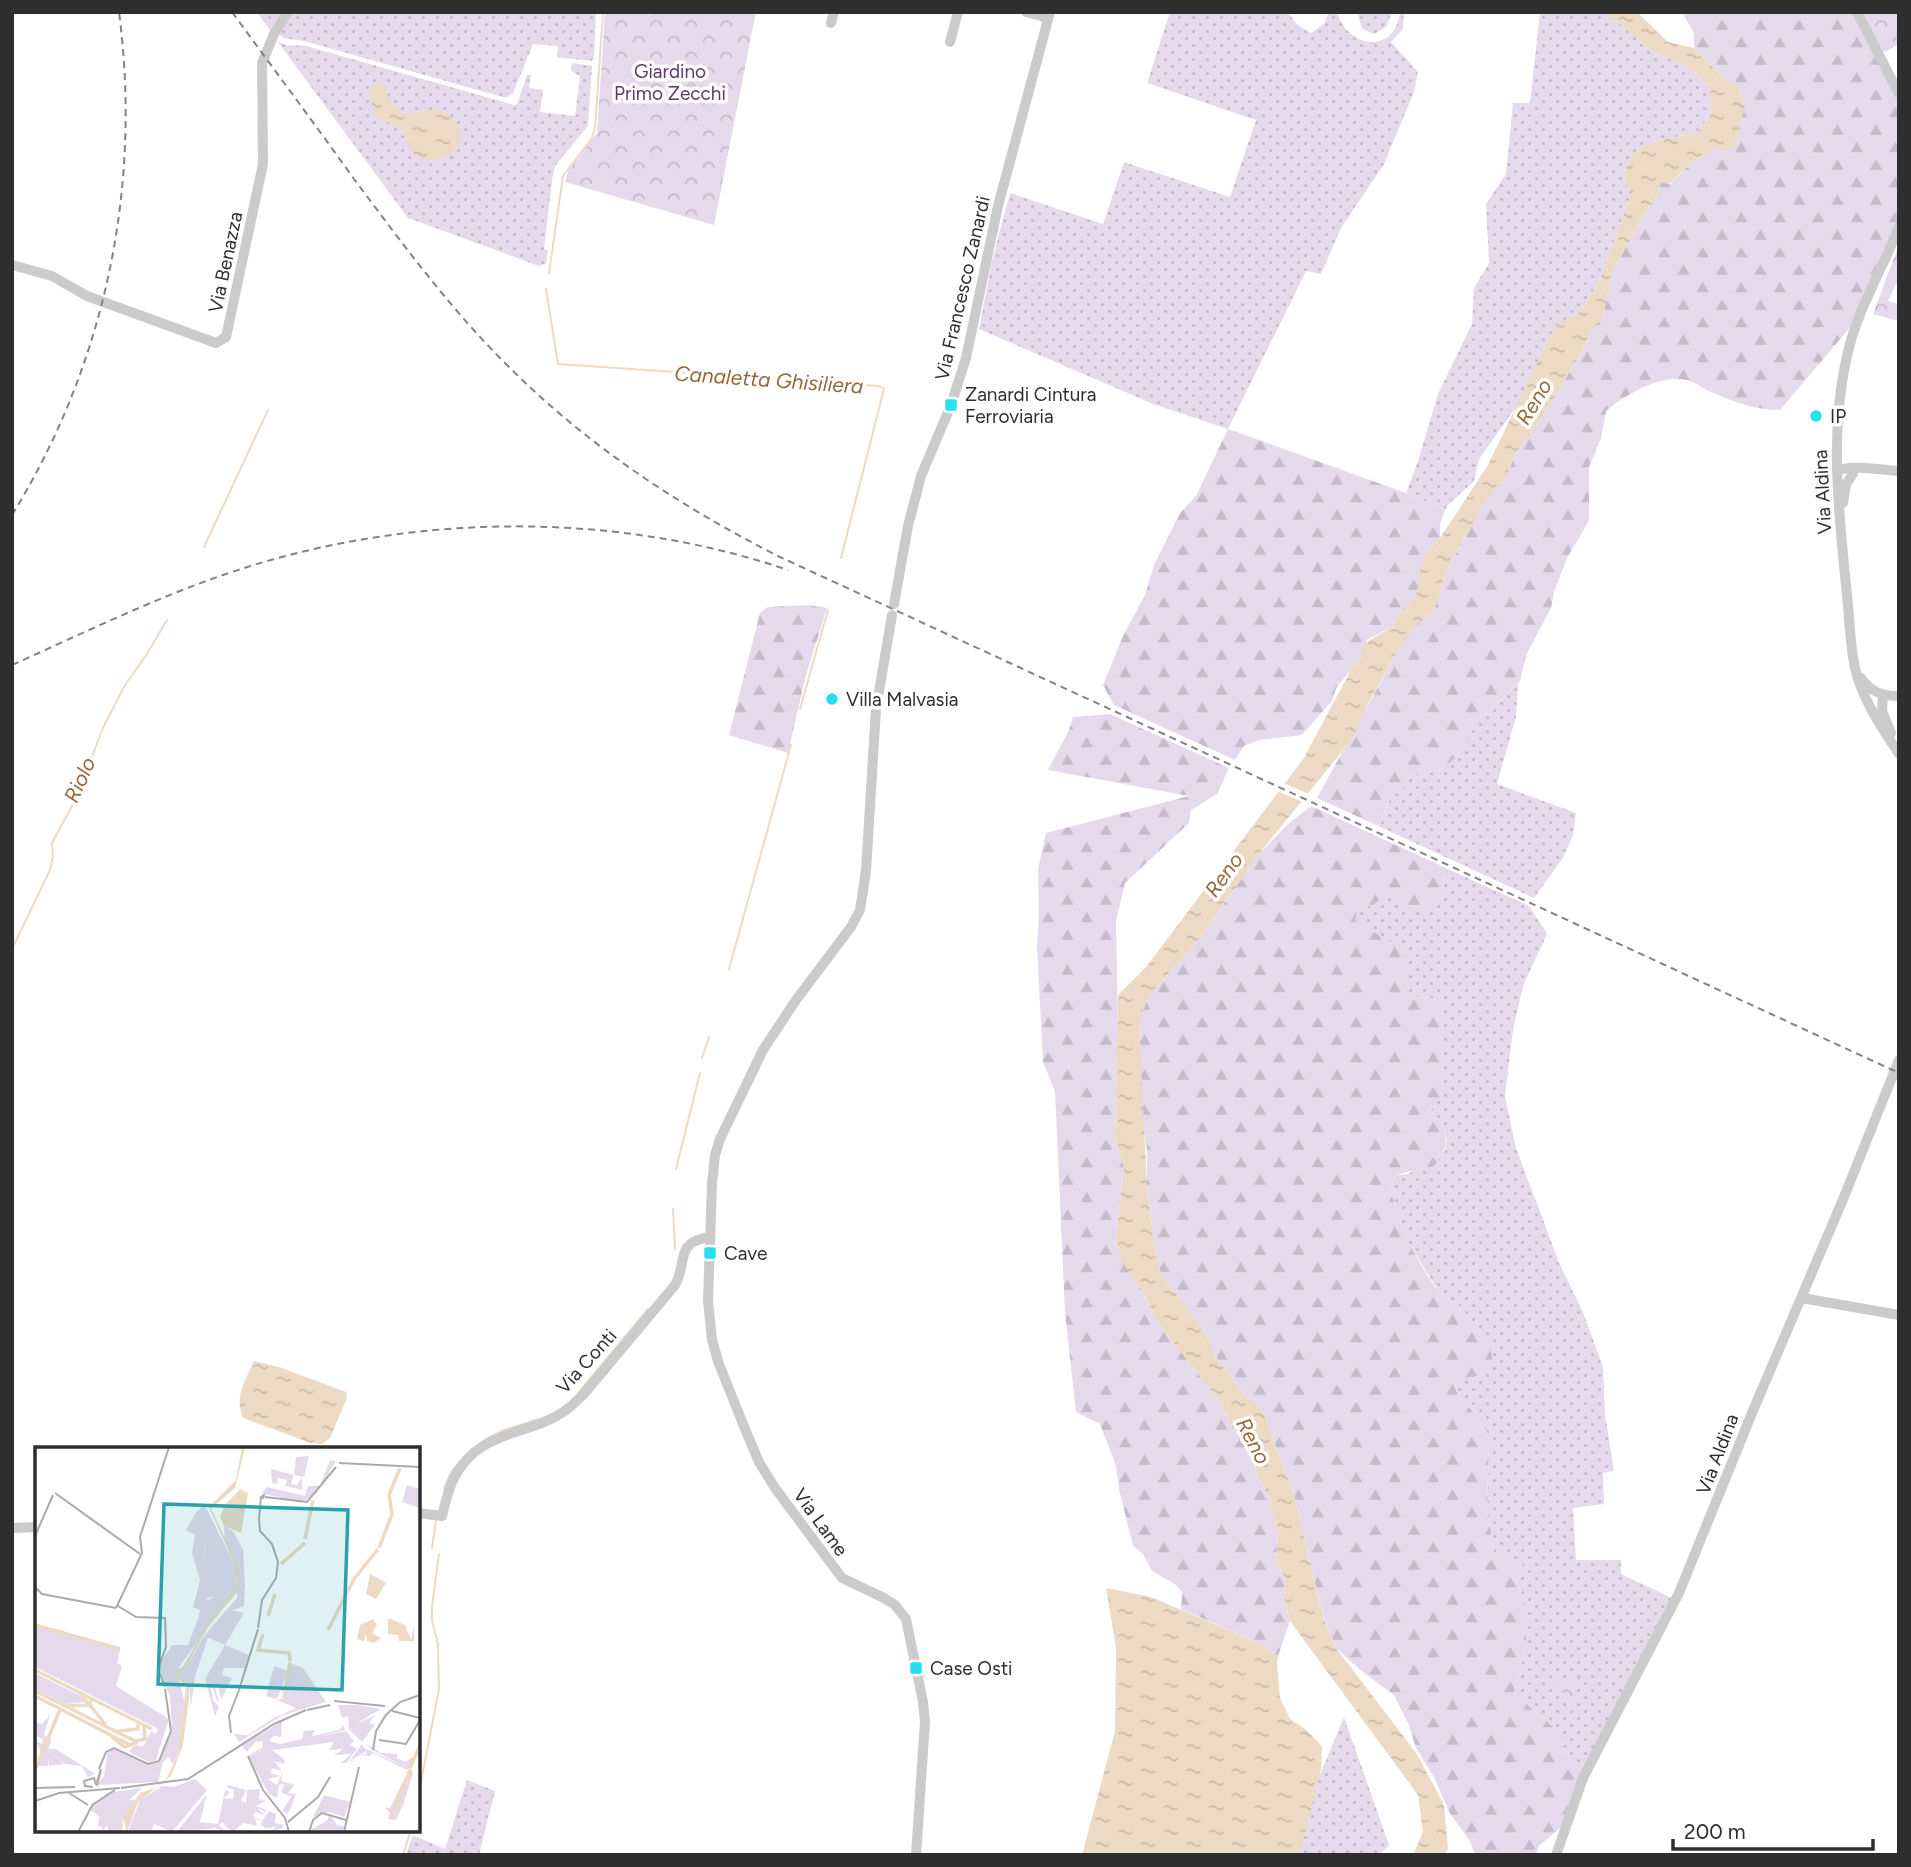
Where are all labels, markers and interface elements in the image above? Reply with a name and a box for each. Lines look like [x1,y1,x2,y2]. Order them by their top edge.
park label: Giardino Primo Zecchi [614,60,726,105]
street label: Via Francesco Zanardi [930,194,995,383]
street label: Via Benazza [204,210,247,315]
water label: Canaletta Ghisiliera [674,360,864,399]
water label: Reno [1510,374,1557,429]
place label: Zanardi Cintura Ferroviaria [965,383,1096,428]
marker: Zanardi Cintura Ferroviaria [943,397,959,413]
place label: IP [1830,405,1846,428]
marker: IP [1808,408,1824,424]
street label: Via Aldina [1809,449,1836,535]
place label: Villa Malvasia [846,688,959,711]
marker: Villa Malvasia [824,691,840,707]
water label: Riolo [59,753,101,806]
water label: Reno [1199,848,1248,902]
place label: Cave [724,1242,767,1265]
marker: Cave [702,1245,718,1261]
street label: Via Conti [551,1324,621,1398]
street label: Via Aldina [1692,1410,1743,1498]
water label: Reno [1231,1413,1276,1468]
inset map [35,1447,420,1832]
street label: Via Lame [788,1484,853,1561]
place label: Case Osti [930,1657,1013,1680]
marker: Case Osti [908,1660,924,1676]
scale bar [1673,1808,1872,1852]
text: 200 m [1684,1819,1746,1844]

